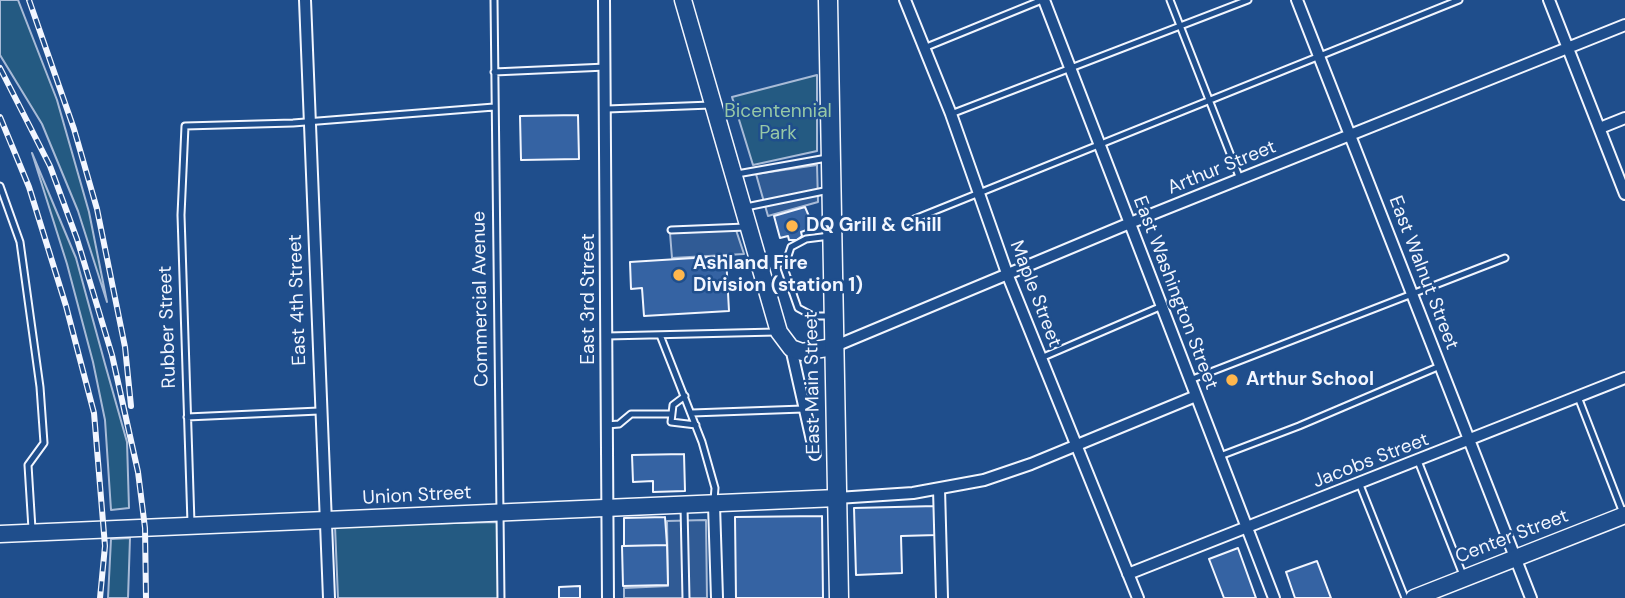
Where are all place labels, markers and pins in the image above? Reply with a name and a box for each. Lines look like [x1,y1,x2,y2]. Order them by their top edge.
place label: DQ Grill & Chill [806,215,942,237]
marker: DQ Grill & Chill [784,218,800,234]
place label: Ashland Fire Division (station 1) [693,253,863,297]
marker: Ashland Fire Division (station 1) [671,267,687,283]
place label: Arthur School [1246,369,1374,391]
marker: Arthur School [1224,372,1240,388]

